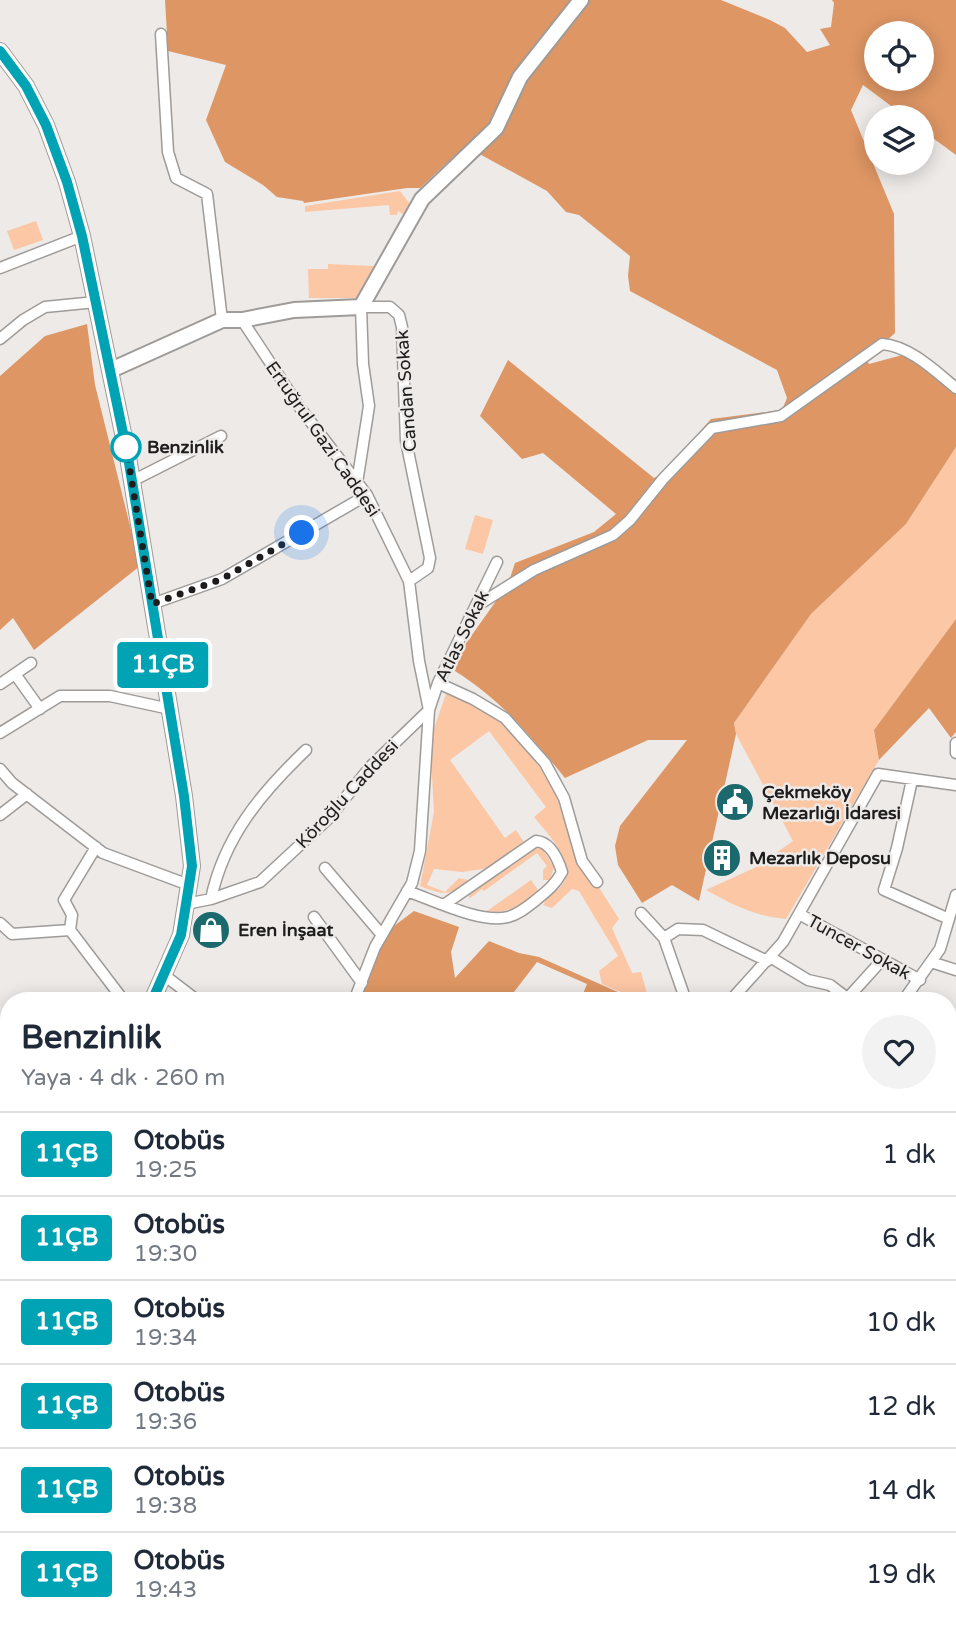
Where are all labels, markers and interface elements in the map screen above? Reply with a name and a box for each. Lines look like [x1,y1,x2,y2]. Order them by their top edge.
map controls [864,21,934,175]
button: locate [864,21,934,91]
button: layers [864,105,934,175]
street label: Candan Sokak [391,329,421,453]
street label: Ertuğrul Gazi Caddesi [261,357,385,521]
marker: Benzinlik [111,432,141,462]
place label: Benzinlik [147,436,224,458]
your location [284,515,319,550]
street label: Atlas Sokak [430,586,494,685]
line badge: 11ÇB [114,642,212,688]
text: 11ÇB [131,650,195,679]
street label: Köroğlu Caddesi [291,735,403,853]
public building icon: Çekmeköy Mezarlığı İdaresi [714,781,756,823]
place label: Çekmeköy Mezarlığı İdaresi [762,781,901,824]
building icon: Mezarlık Deposu [701,837,743,879]
place label: Mezarlık Deposu [749,847,891,869]
shop icon: Eren İnşaat [190,909,232,951]
street label: Tuncer Sokak [804,910,915,985]
place label: Eren İnşaat [238,919,333,941]
button: heart [862,1015,936,1089]
text: Benzinlik [21,1018,162,1057]
text: Yaya · 4 dk · 260 m [21,1064,225,1092]
text: Otobüs [133,1125,225,1156]
text: 11ÇB [35,1139,98,1168]
text: 1 dk [882,1139,936,1170]
text: 19:25 [133,1156,197,1184]
text: Otobüs [133,1209,225,1240]
text: 11ÇB [35,1223,98,1252]
text: 6 dk [882,1223,936,1254]
text: 19:30 [133,1240,197,1268]
text: Otobüs [133,1293,225,1324]
text: 11ÇB [35,1307,98,1336]
text: 10 dk [866,1307,936,1338]
text: 19:34 [133,1324,197,1352]
text: Otobüs [133,1377,225,1408]
text: 11ÇB [35,1391,98,1420]
text: 12 dk [866,1391,936,1422]
text: 19:36 [133,1408,197,1436]
text: Otobüs [133,1461,225,1492]
text: 11ÇB [35,1475,98,1504]
text: 14 dk [866,1475,936,1506]
text: 19:38 [133,1492,197,1520]
text: Otobüs [133,1545,225,1576]
text: 11ÇB [35,1559,98,1588]
text: 19 dk [866,1559,936,1590]
text: 19:43 [133,1576,197,1604]

